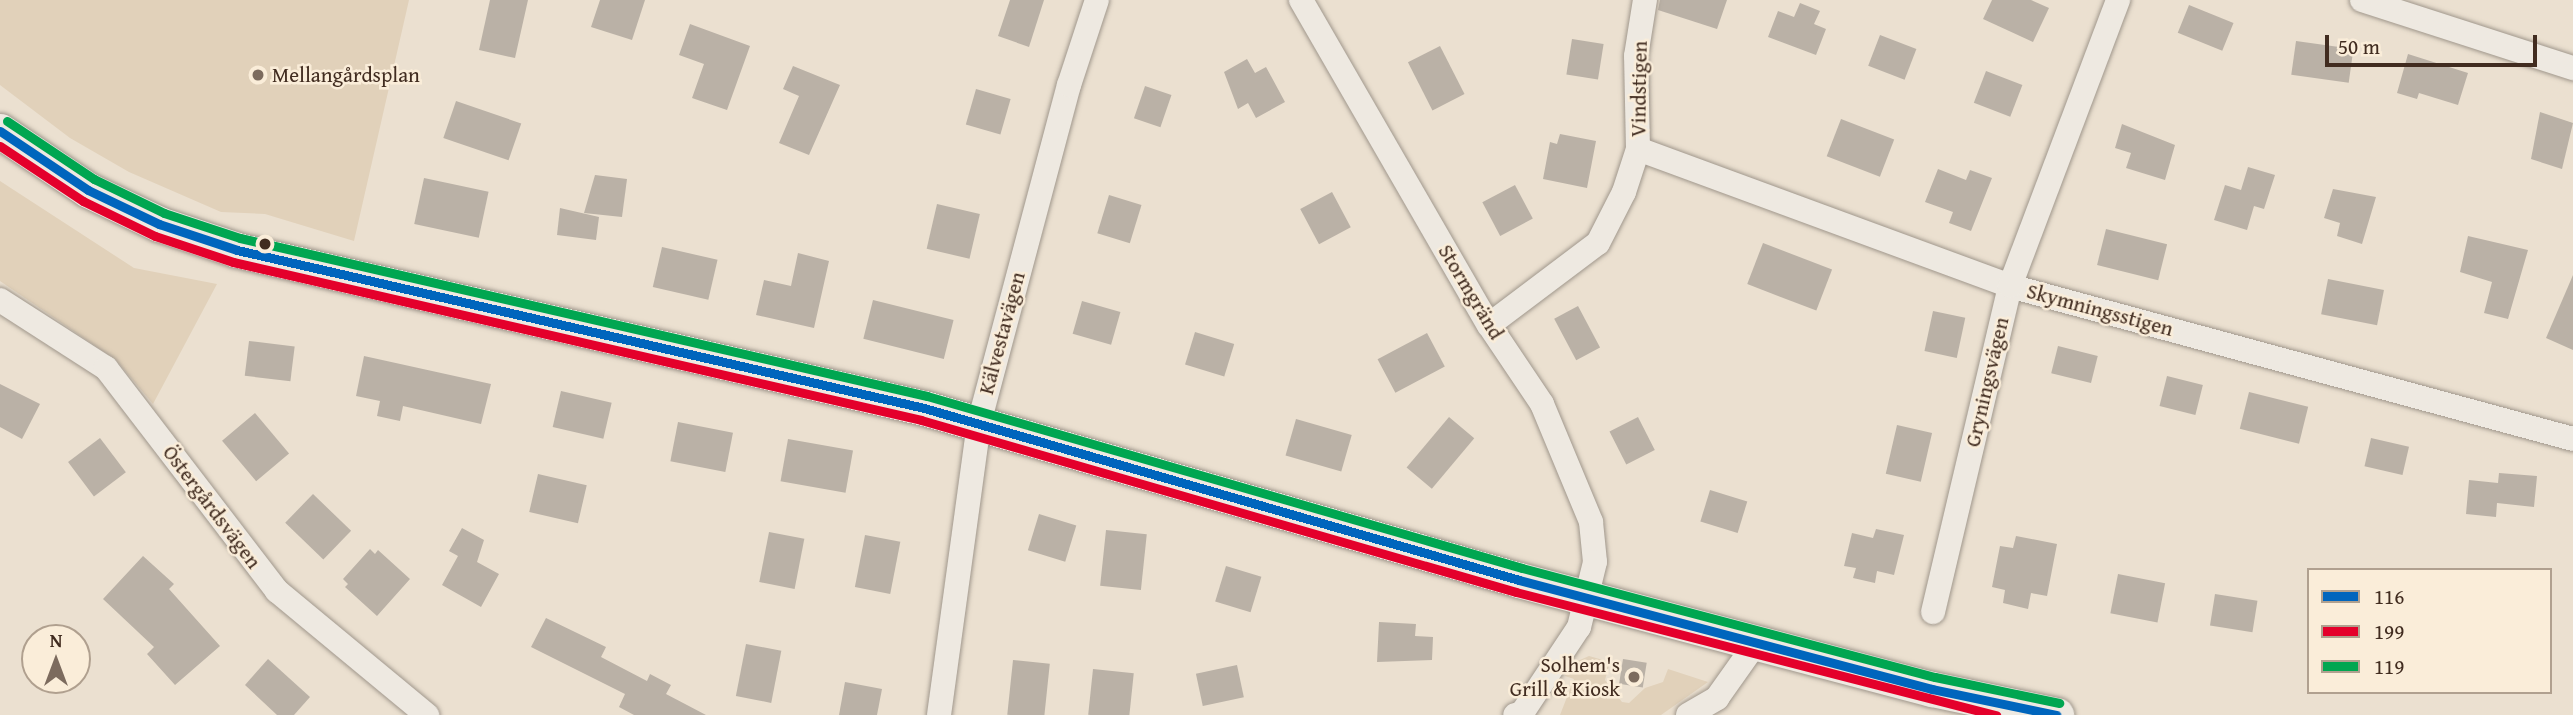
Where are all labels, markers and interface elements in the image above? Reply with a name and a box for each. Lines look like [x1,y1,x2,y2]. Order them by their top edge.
scale bar [2328,21,2540,65]
text: 50 m [2338,31,2380,62]
street label: Vindstigen [1626,41,1652,137]
place label: Mellangårdsplan [272,62,420,88]
marker: Mellangårdsplan [250,67,266,83]
unlabelled marker [258,237,272,251]
street label: Stormgränd [1433,240,1509,344]
street label: Kälvestavägen [974,269,1030,397]
street label: Skymningsstigen [2024,278,2176,342]
street label: Gryningsvägen [1960,315,2014,449]
street label: Östergårdsvägen [157,440,267,574]
legend [2307,568,2552,694]
text: 116 [2374,581,2404,612]
text: 199 [2374,616,2404,647]
north arrow [21,624,91,694]
text: N [50,626,62,654]
text: 119 [2374,651,2404,682]
place label: Solhem's Grill & Kiosk [1510,652,1620,702]
marker: Solhem's Grill & Kiosk [1626,669,1642,685]

